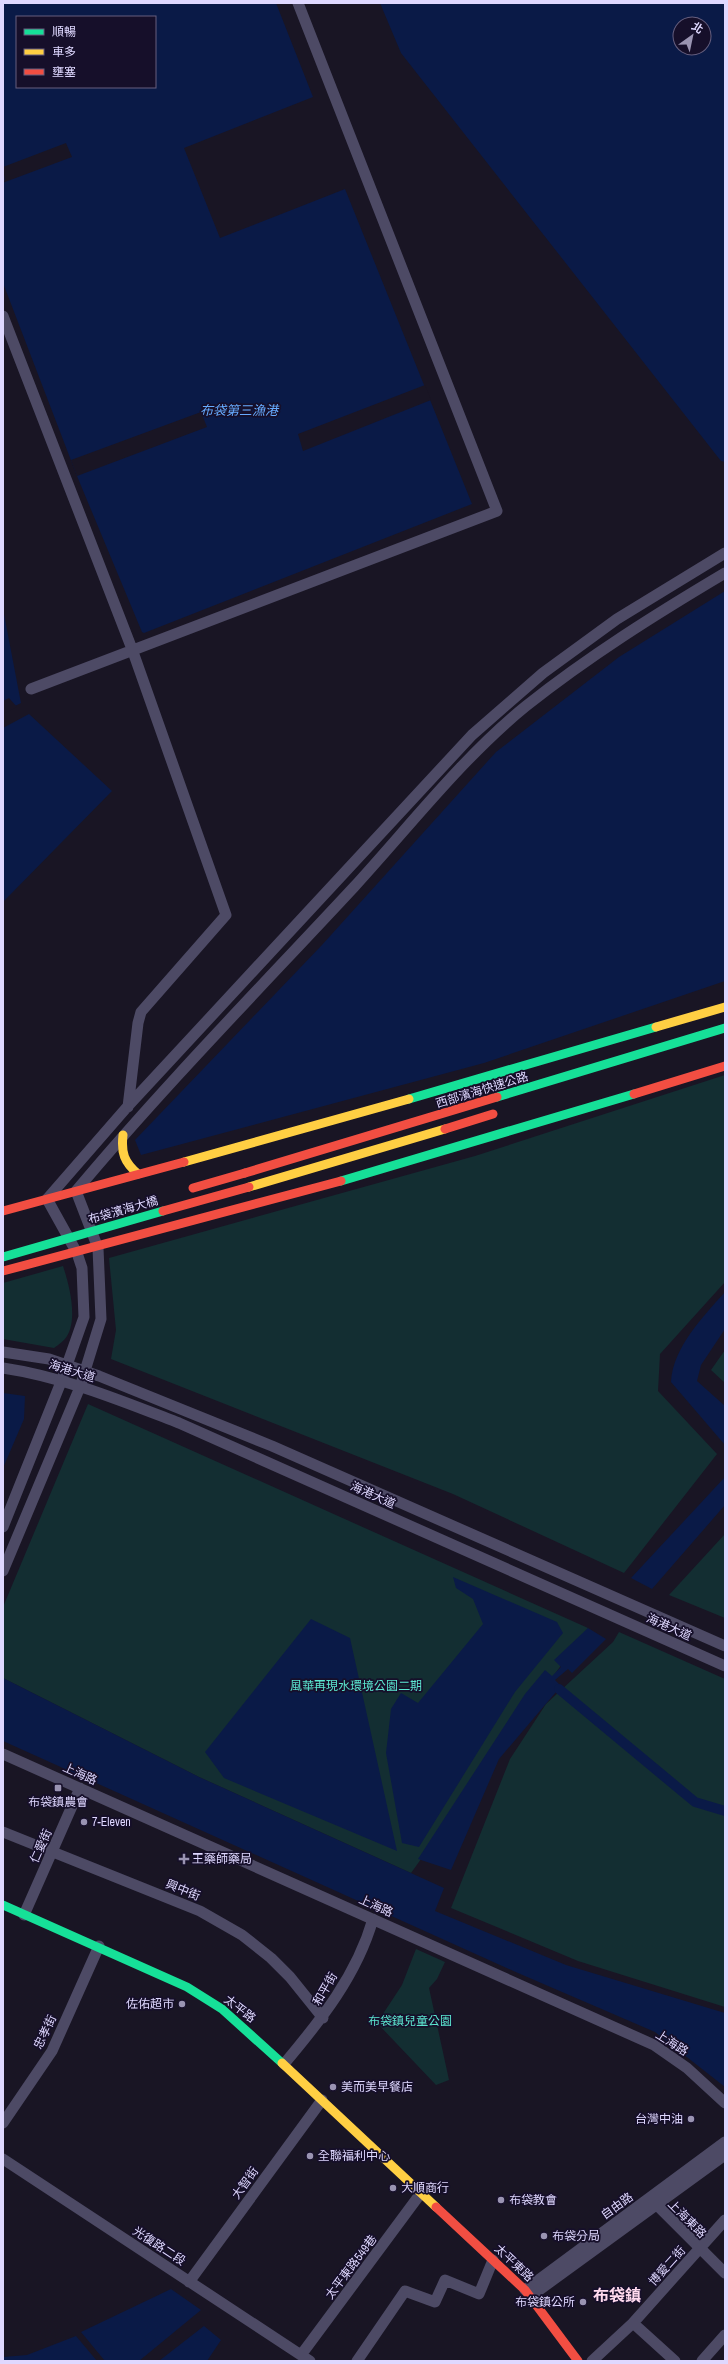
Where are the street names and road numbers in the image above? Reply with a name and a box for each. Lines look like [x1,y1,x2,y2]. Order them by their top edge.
street label: 西部濱海快速公路 [434,1068,530,1112]
street label: 布袋濱海大橋 [86,1192,160,1228]
street label: 海港大道 [47,1356,97,1386]
street label: 海港大道 [348,1478,398,1512]
street label: 海港大道 [644,1610,694,1644]
street label: 上海路 [60,1759,100,1789]
street label: 仁愛街 [26,1826,56,1866]
street label: 興中街 [163,1876,203,1904]
street label: 上海路 [356,1891,396,1921]
street label: 和平街 [309,1969,341,2009]
street label: 太平路 [221,1992,259,2026]
street label: 忠孝街 [30,2012,60,2052]
street label: 上海路 [653,2026,691,2060]
street label: 大智街 [228,2164,262,2202]
street label: 自由路 [598,2189,636,2223]
street label: 上海東路 [664,2196,710,2242]
street label: 光復路二段 [129,2223,189,2269]
street label: 太平東路549巷 [322,2232,380,2302]
street label: 太平東路 [491,2241,537,2285]
street label: 博愛二街 [645,2243,689,2289]

